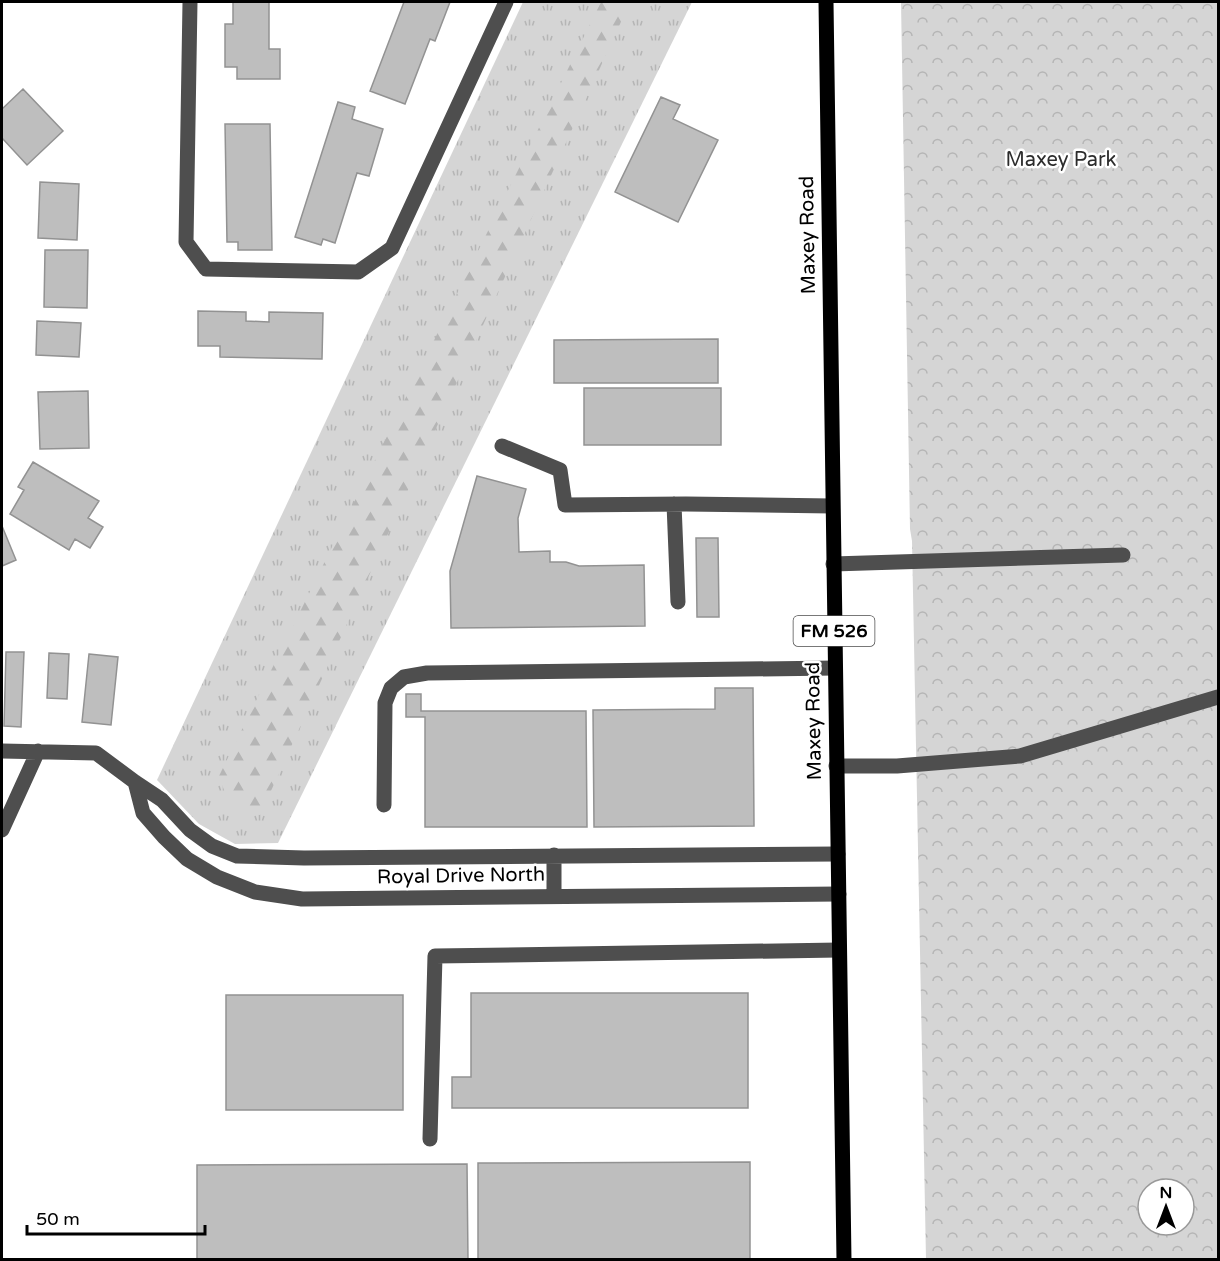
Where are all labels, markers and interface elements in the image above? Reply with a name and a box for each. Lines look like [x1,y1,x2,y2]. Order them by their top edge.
park label: Maxey Park [1006,148,1117,172]
street label: Maxey Road [795,176,821,294]
road number: FM 526 [794,616,874,646]
street label: Maxey Road [801,662,827,780]
street label: Royal Drive North [377,863,545,889]
north arrow [1136,1177,1196,1237]
text: N [1160,1183,1172,1203]
scale bar [27,1198,206,1236]
text: 50 m [36,1208,80,1230]

